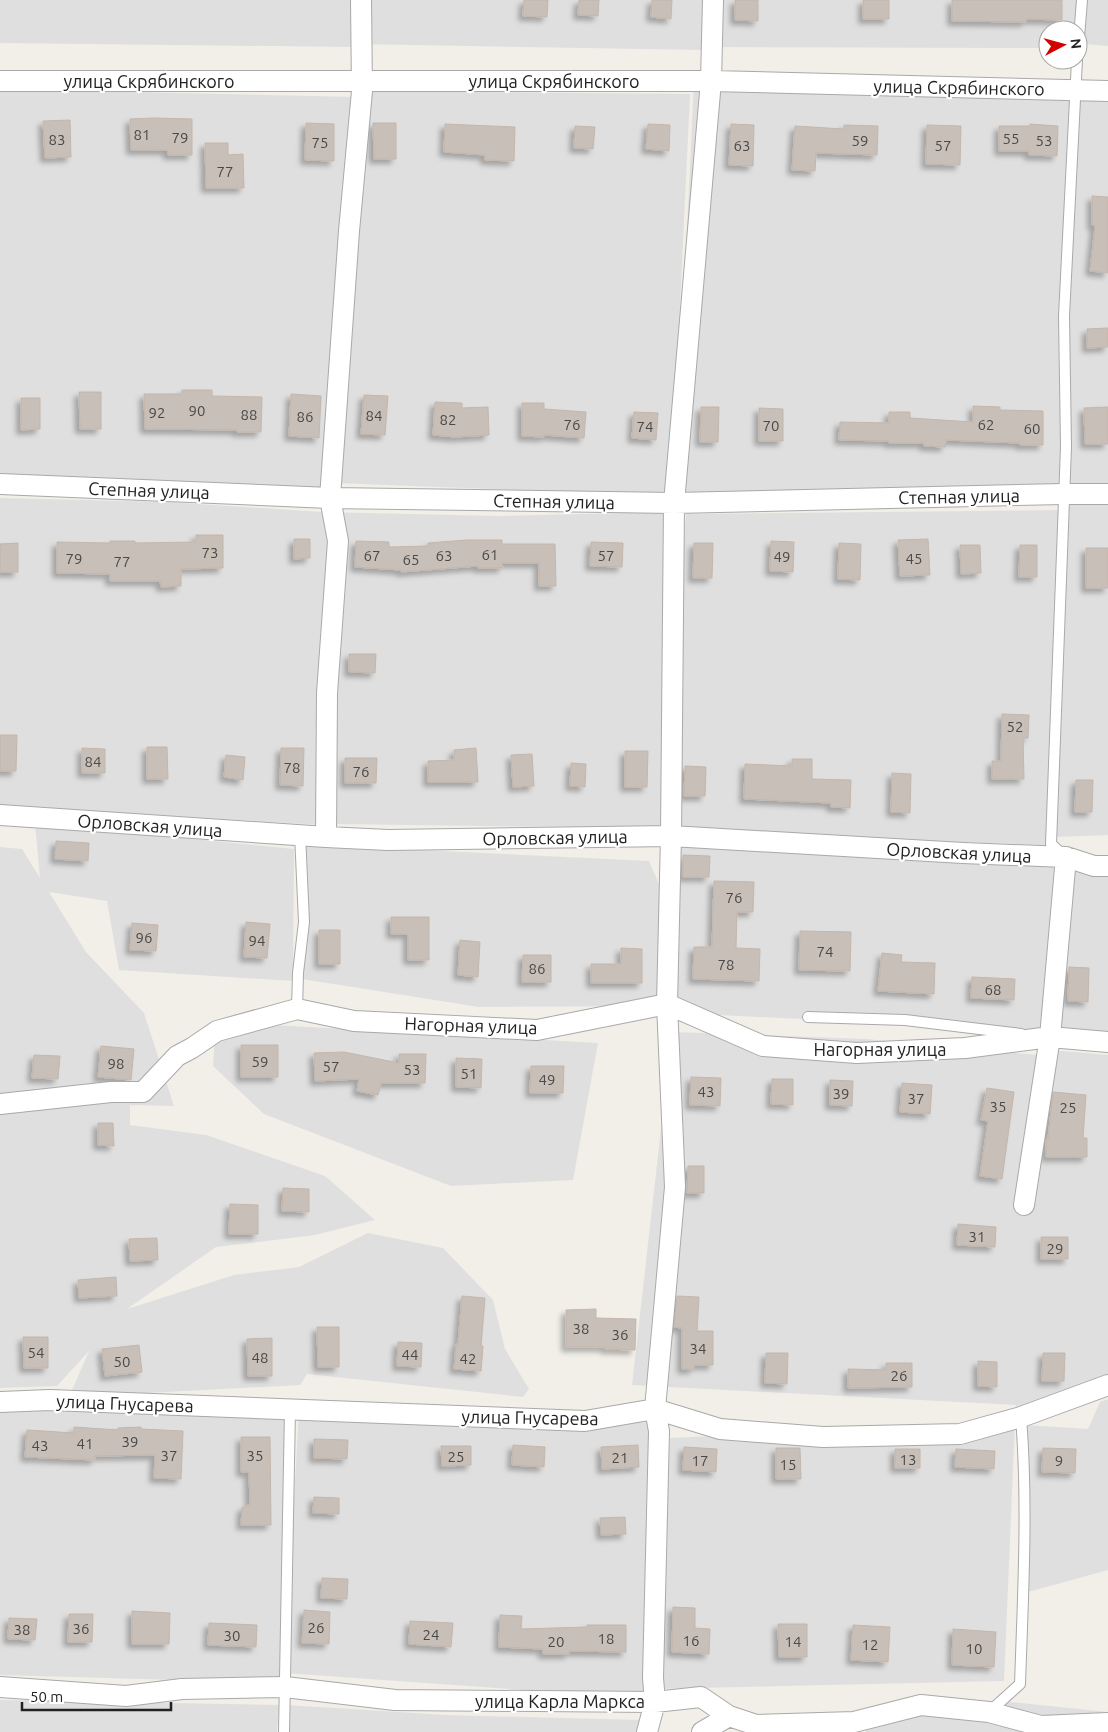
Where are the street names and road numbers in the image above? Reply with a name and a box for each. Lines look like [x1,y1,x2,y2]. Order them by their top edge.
street label: улица Скрябинского [63,71,235,91]
street label: улица Скрябинского [468,71,640,91]
street label: улица Скрябинского [873,76,1045,98]
street label: Степная улица [88,478,210,502]
street label: Степная улица [898,485,1020,507]
street label: Степная улица [493,490,615,512]
street label: Орловская улица [77,810,223,840]
street label: Орловская улица [482,826,628,848]
street label: Орловская улица [886,838,1032,866]
street label: Нагорная улица [404,1013,538,1037]
street label: Нагорная улица [814,1039,946,1059]
street label: улица Гнусарева [56,1391,194,1415]
street label: улица Гнусарева [461,1406,599,1428]
street label: улица Карла Маркса [475,1691,645,1711]

